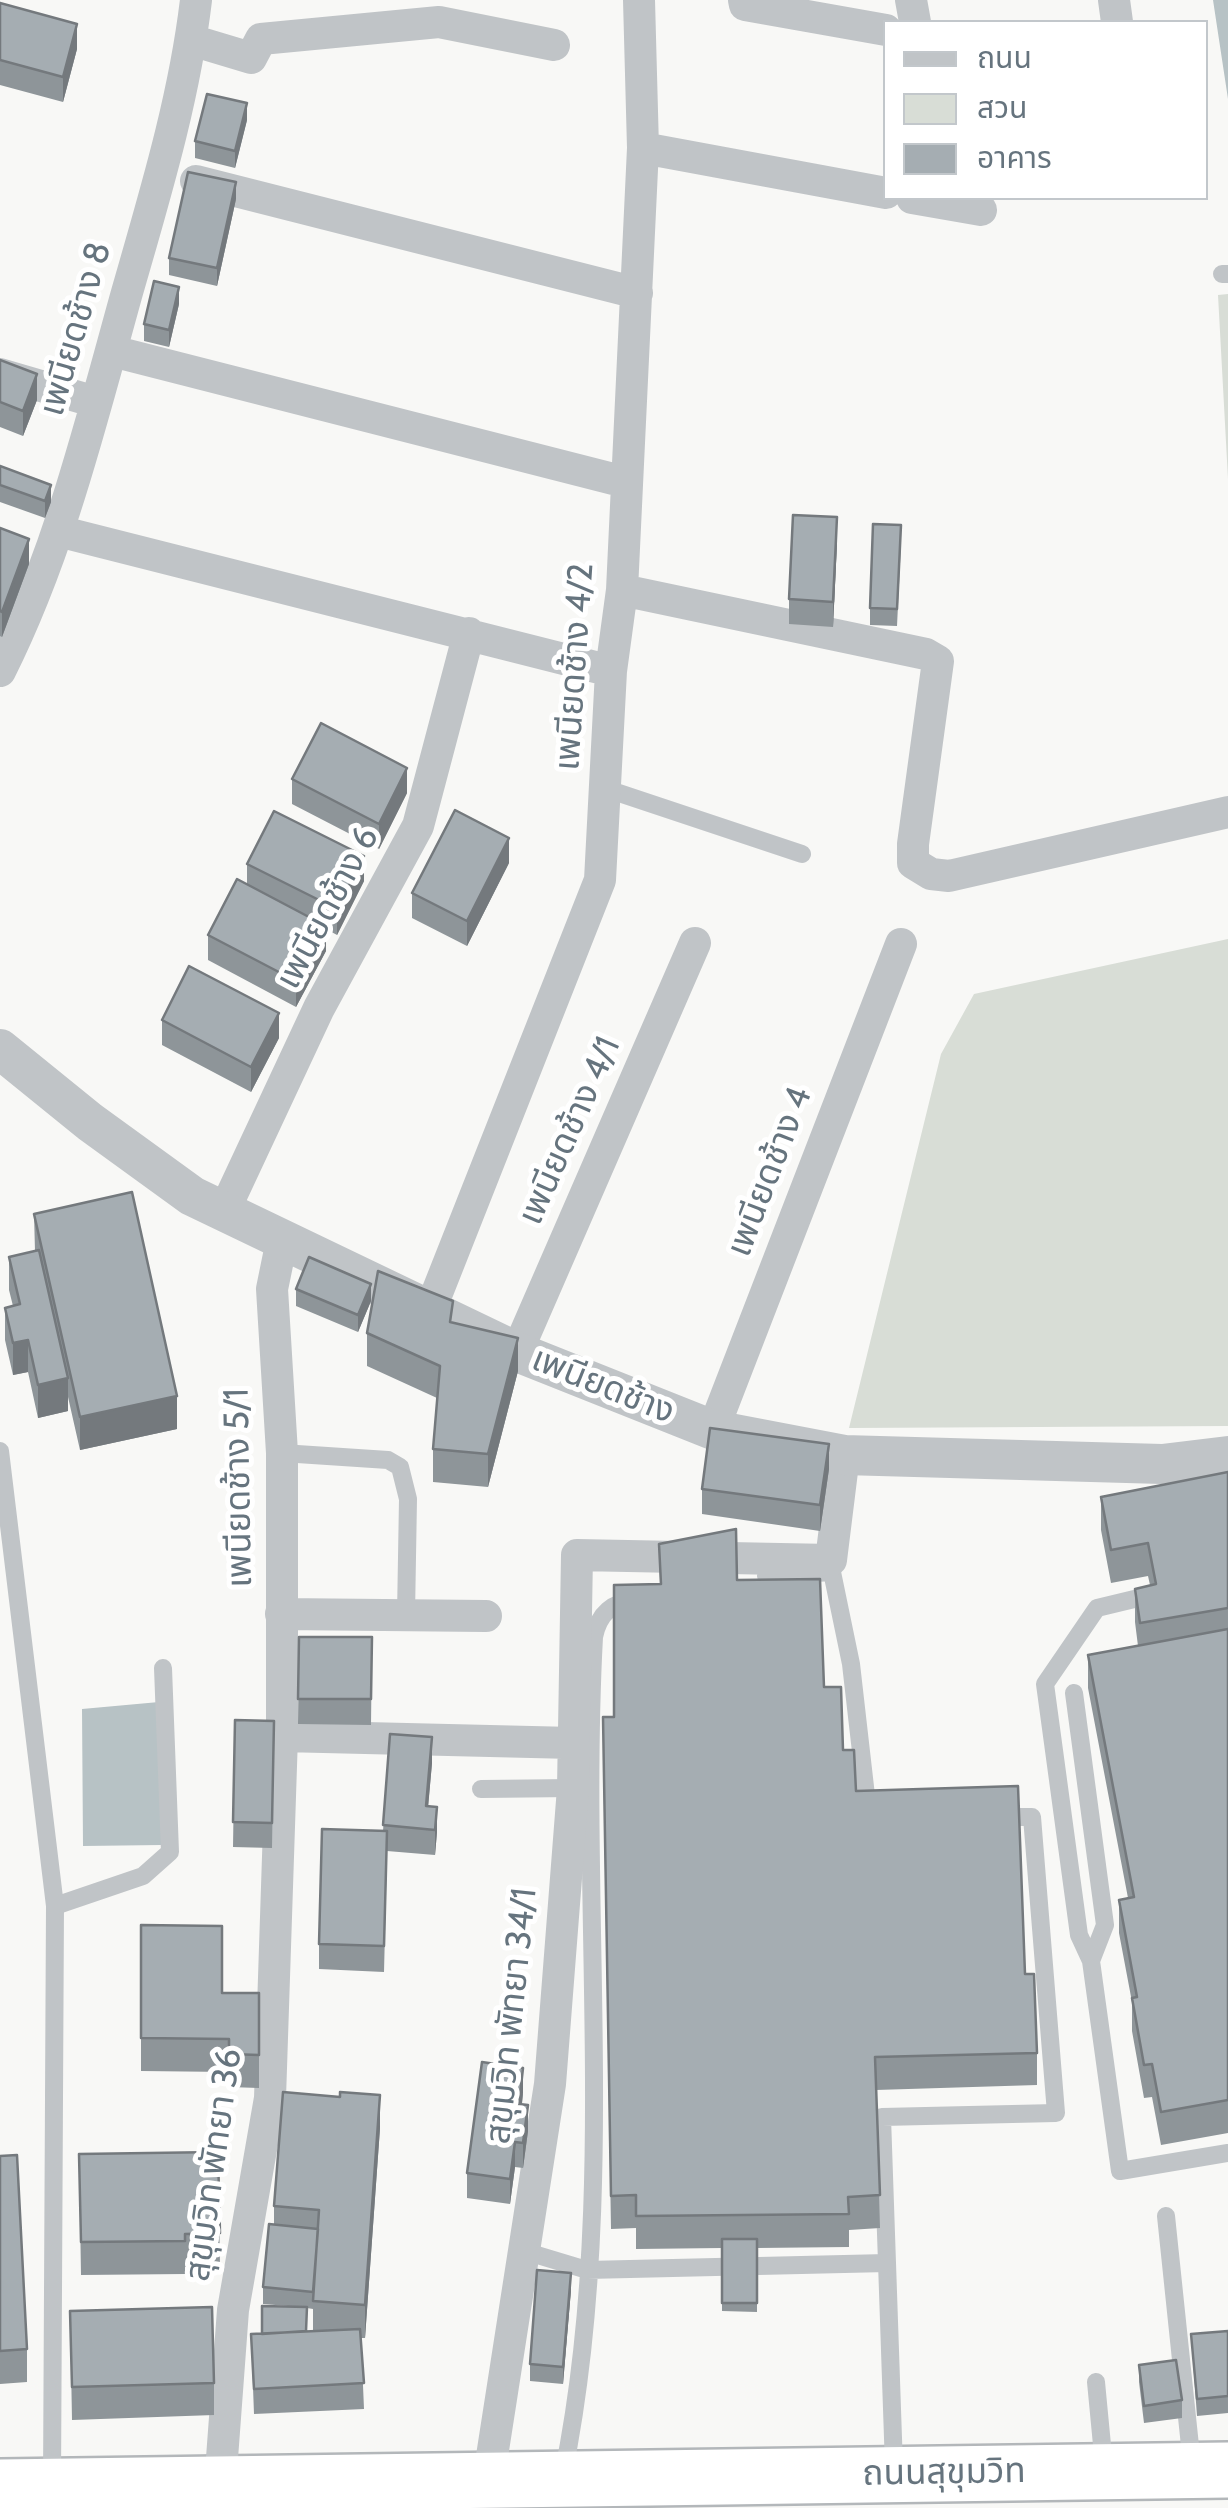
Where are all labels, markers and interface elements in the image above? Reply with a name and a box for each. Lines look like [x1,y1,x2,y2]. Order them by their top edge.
legend [883,20,1208,200]
text: ถนน [977,39,1032,76]
text: สวน [977,89,1027,126]
text: อาคาร [977,139,1052,176]
street label: เพนียดช้าง 8 [31,237,121,421]
street label: เพนียดช้าง 4/2 [547,562,603,772]
street label: เพนียดช้าง 6 [268,820,388,996]
street label: เพนียดช้าง 4/1 [510,1031,630,1231]
street label: เพนียดช้าง 4 [718,1081,822,1263]
street label: เพนียดช้าง [526,1338,680,1434]
street label: เพนียดช้าง 5/1 [216,1388,262,1588]
street label: สุขุมวิท พัทยา 34/1 [478,1886,546,2146]
street label: สุขุมวิท พัทยา 36 [177,2046,251,2284]
street label: ถนนสุขุมวิท [862,2451,1026,2495]

